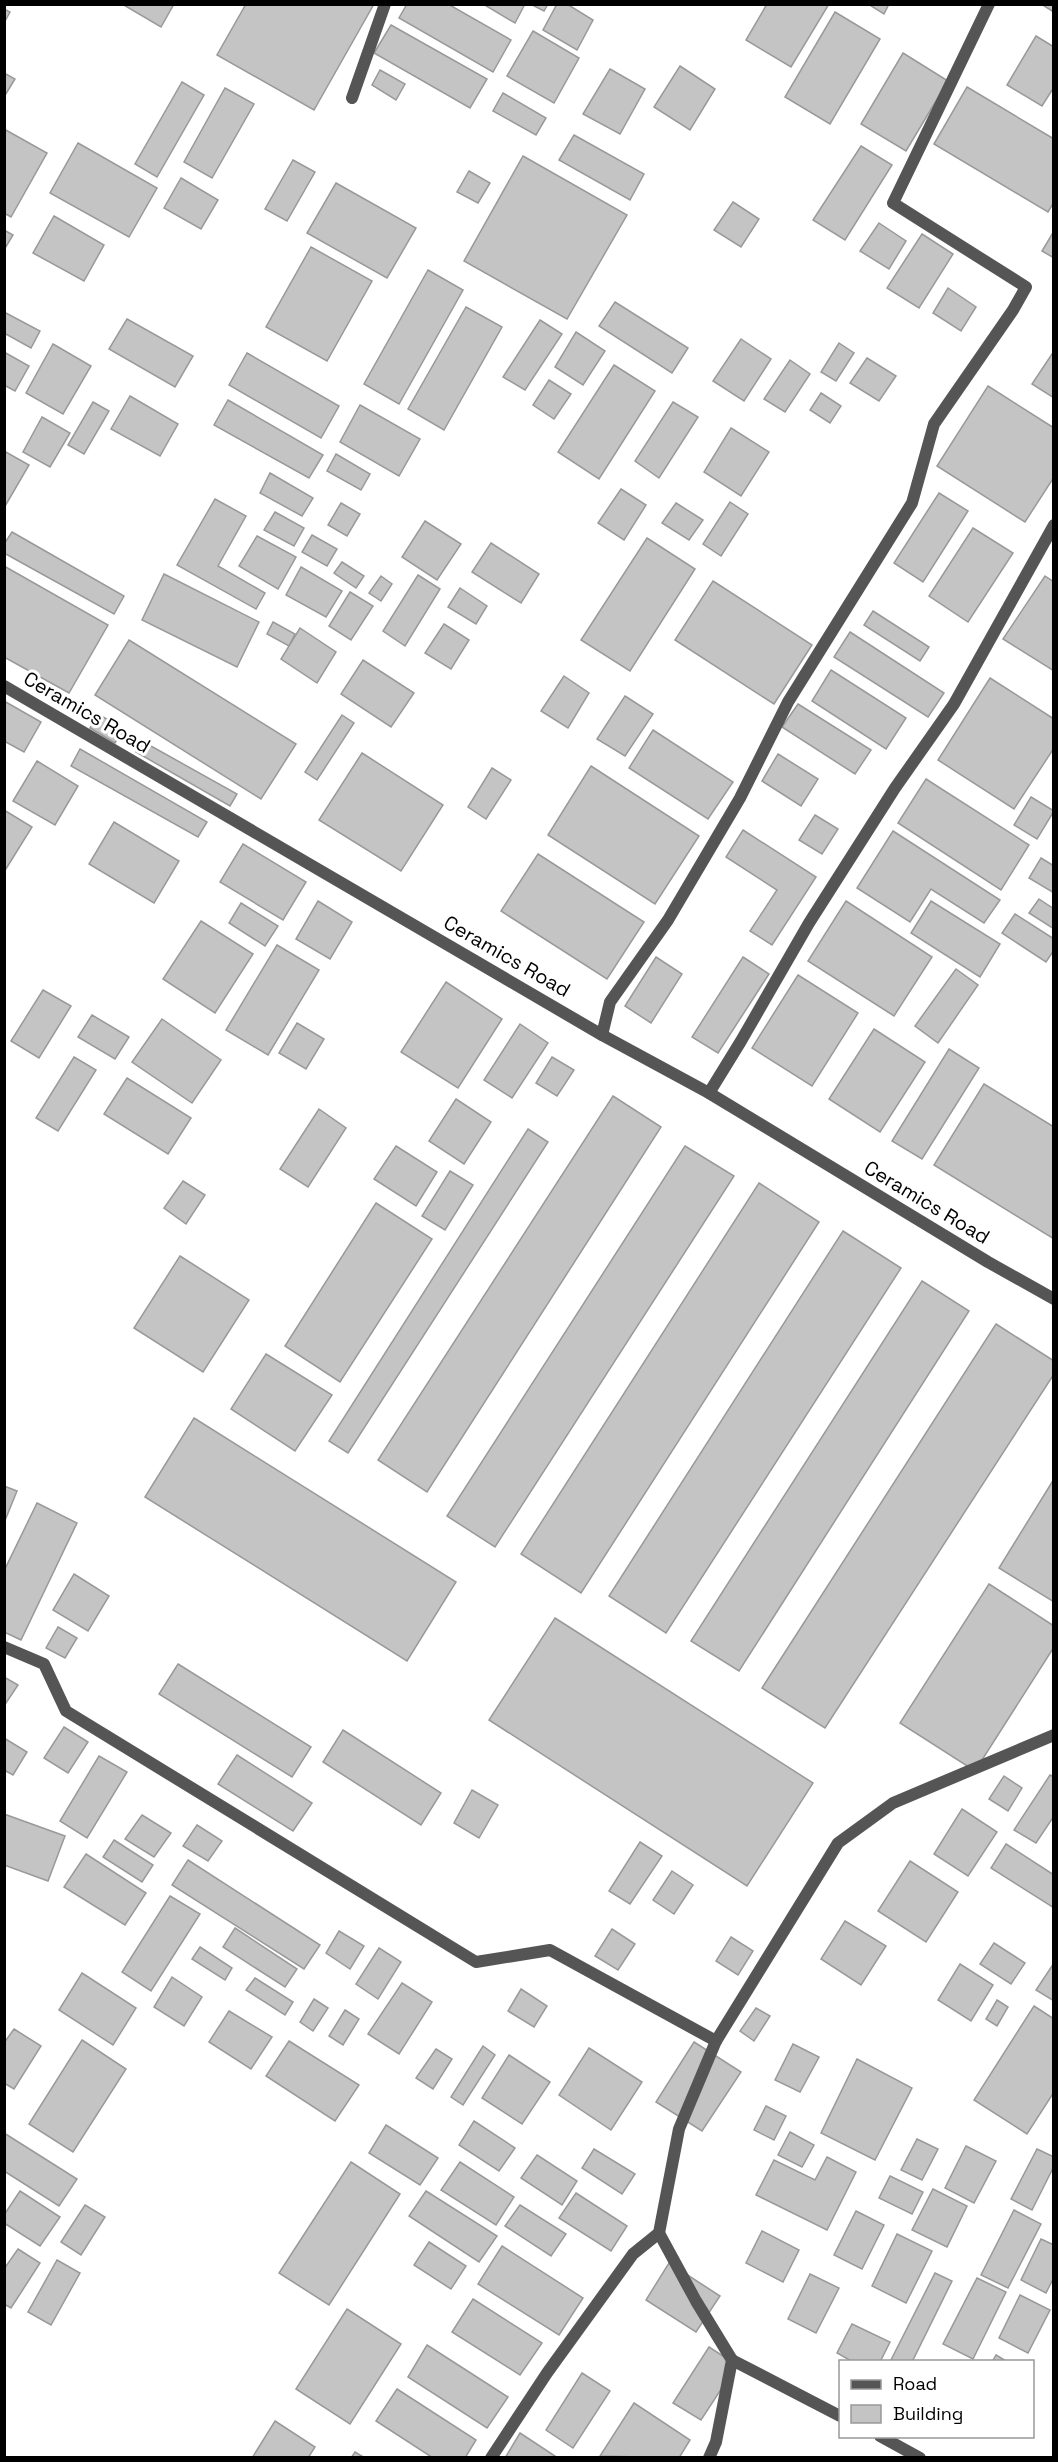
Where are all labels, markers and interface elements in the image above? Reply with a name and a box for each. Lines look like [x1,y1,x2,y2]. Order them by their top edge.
street label: Ceramics Road [19,665,155,759]
street label: Ceramics Road [439,909,575,1003]
street label: Ceramics Road [859,1154,995,1250]
legend [839,2360,1034,2438]
text: Road [893,2372,937,2395]
text: Building [893,2402,963,2425]

